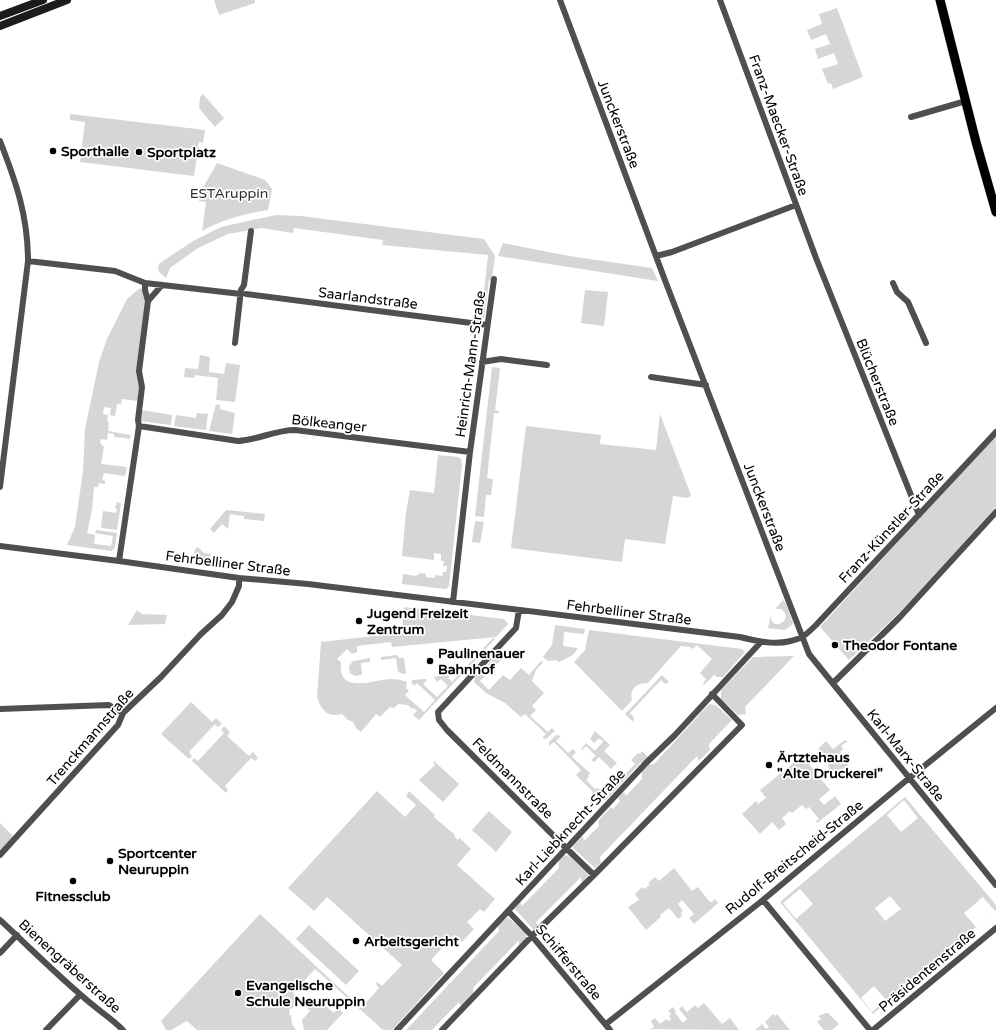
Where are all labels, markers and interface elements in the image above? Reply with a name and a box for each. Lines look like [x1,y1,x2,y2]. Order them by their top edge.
street label: Franz-Maecker-Straße [745,52,812,198]
street label: Junckerstraße [594,77,643,171]
place label: Sporthalle [61,143,129,160]
place label: Sportplatz [147,144,216,161]
marker: Sporthalle [48,146,58,156]
marker: Sportplatz [134,147,144,157]
park label: ESTAruppin [190,185,268,202]
street label: Saarlandstraße [317,284,419,313]
street label: Heinrich-Mann-Straße [452,289,489,439]
street label: Blücherstraße [852,336,903,428]
street label: Bölkeanger [290,411,368,436]
street label: Junckerstraße [740,460,789,554]
street label: Franz-Künstler-Straße [835,468,948,587]
street label: Fehrbelliner Straße [164,547,291,580]
street label: Fehrbelliner Straße [565,596,692,629]
place label: Jugend Freizeit Zentrum [366,605,469,638]
marker: Jugend Freizeit Zentrum [354,616,364,626]
place label: Theodor Fontane [842,637,957,654]
marker: Theodor Fontane [830,640,840,650]
place label: Paulinenauer Bahnhof [438,645,526,678]
marker: Paulinenauer Bahnhof [425,656,435,666]
street label: Trenckmannstraße [43,685,137,790]
street label: Karl-Marx-Straße [863,706,948,805]
street label: Feldmannstraße [469,734,557,822]
place label: Ärtztehaus "Alte Druckerei" [777,749,883,782]
marker: Ärtztehaus "Alte Druckerei" [764,760,774,770]
street label: Karl-Liebknecht-Straße [512,765,629,889]
street label: Rudolf-Breitscheid-Straße [722,797,867,918]
place label: Sportcenter Neuruppin [118,845,197,878]
marker: Sportcenter Neuruppin [105,856,115,866]
marker: Fitnessclub [68,876,78,886]
place label: Fitnessclub [35,888,111,905]
street label: Bienengräberstraße [15,916,124,1017]
street label: Schifferstraße [532,921,605,1004]
street label: Präsidentenstraße [875,925,979,1016]
place label: Arbeitsgericht [364,933,459,950]
marker: Arbeitsgericht [351,936,361,946]
place label: Evangelische Schule Neuruppin [246,977,365,1010]
marker: Evangelische Schule Neuruppin [233,988,243,998]

